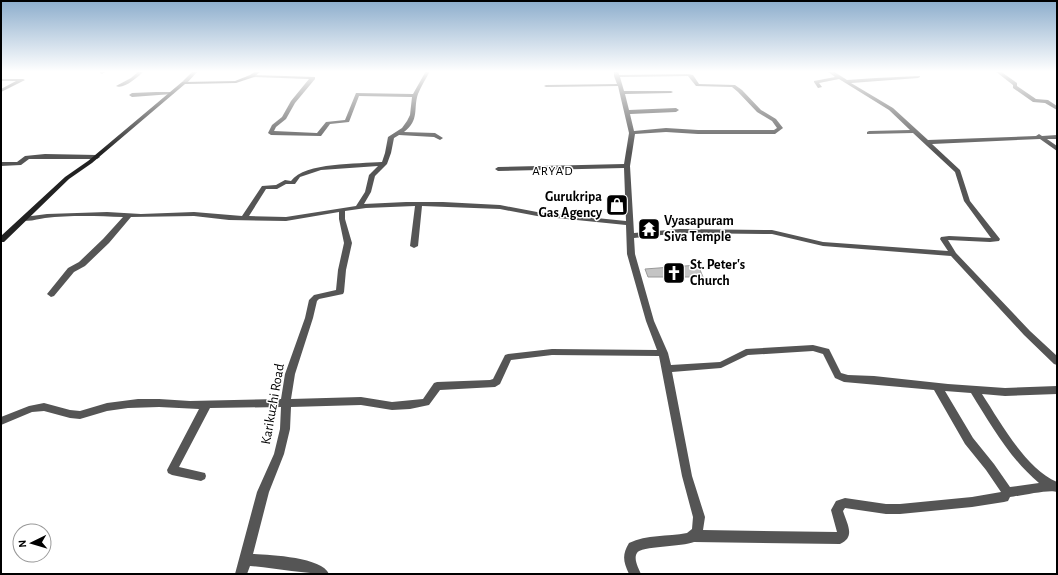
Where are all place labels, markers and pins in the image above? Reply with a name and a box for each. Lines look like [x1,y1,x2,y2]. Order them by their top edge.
place label: Gurukripa Gas Agency [539,190,603,220]
shop icon: Gurukripa Gas Agency [604,192,630,218]
place label: Vyasapuram Siva Temple [664,214,734,244]
temple icon: Vyasapuram Siva Temple [636,216,662,242]
place label: St. Peter's Church [690,258,745,288]
church icon: St. Peter's Church [661,260,687,286]

